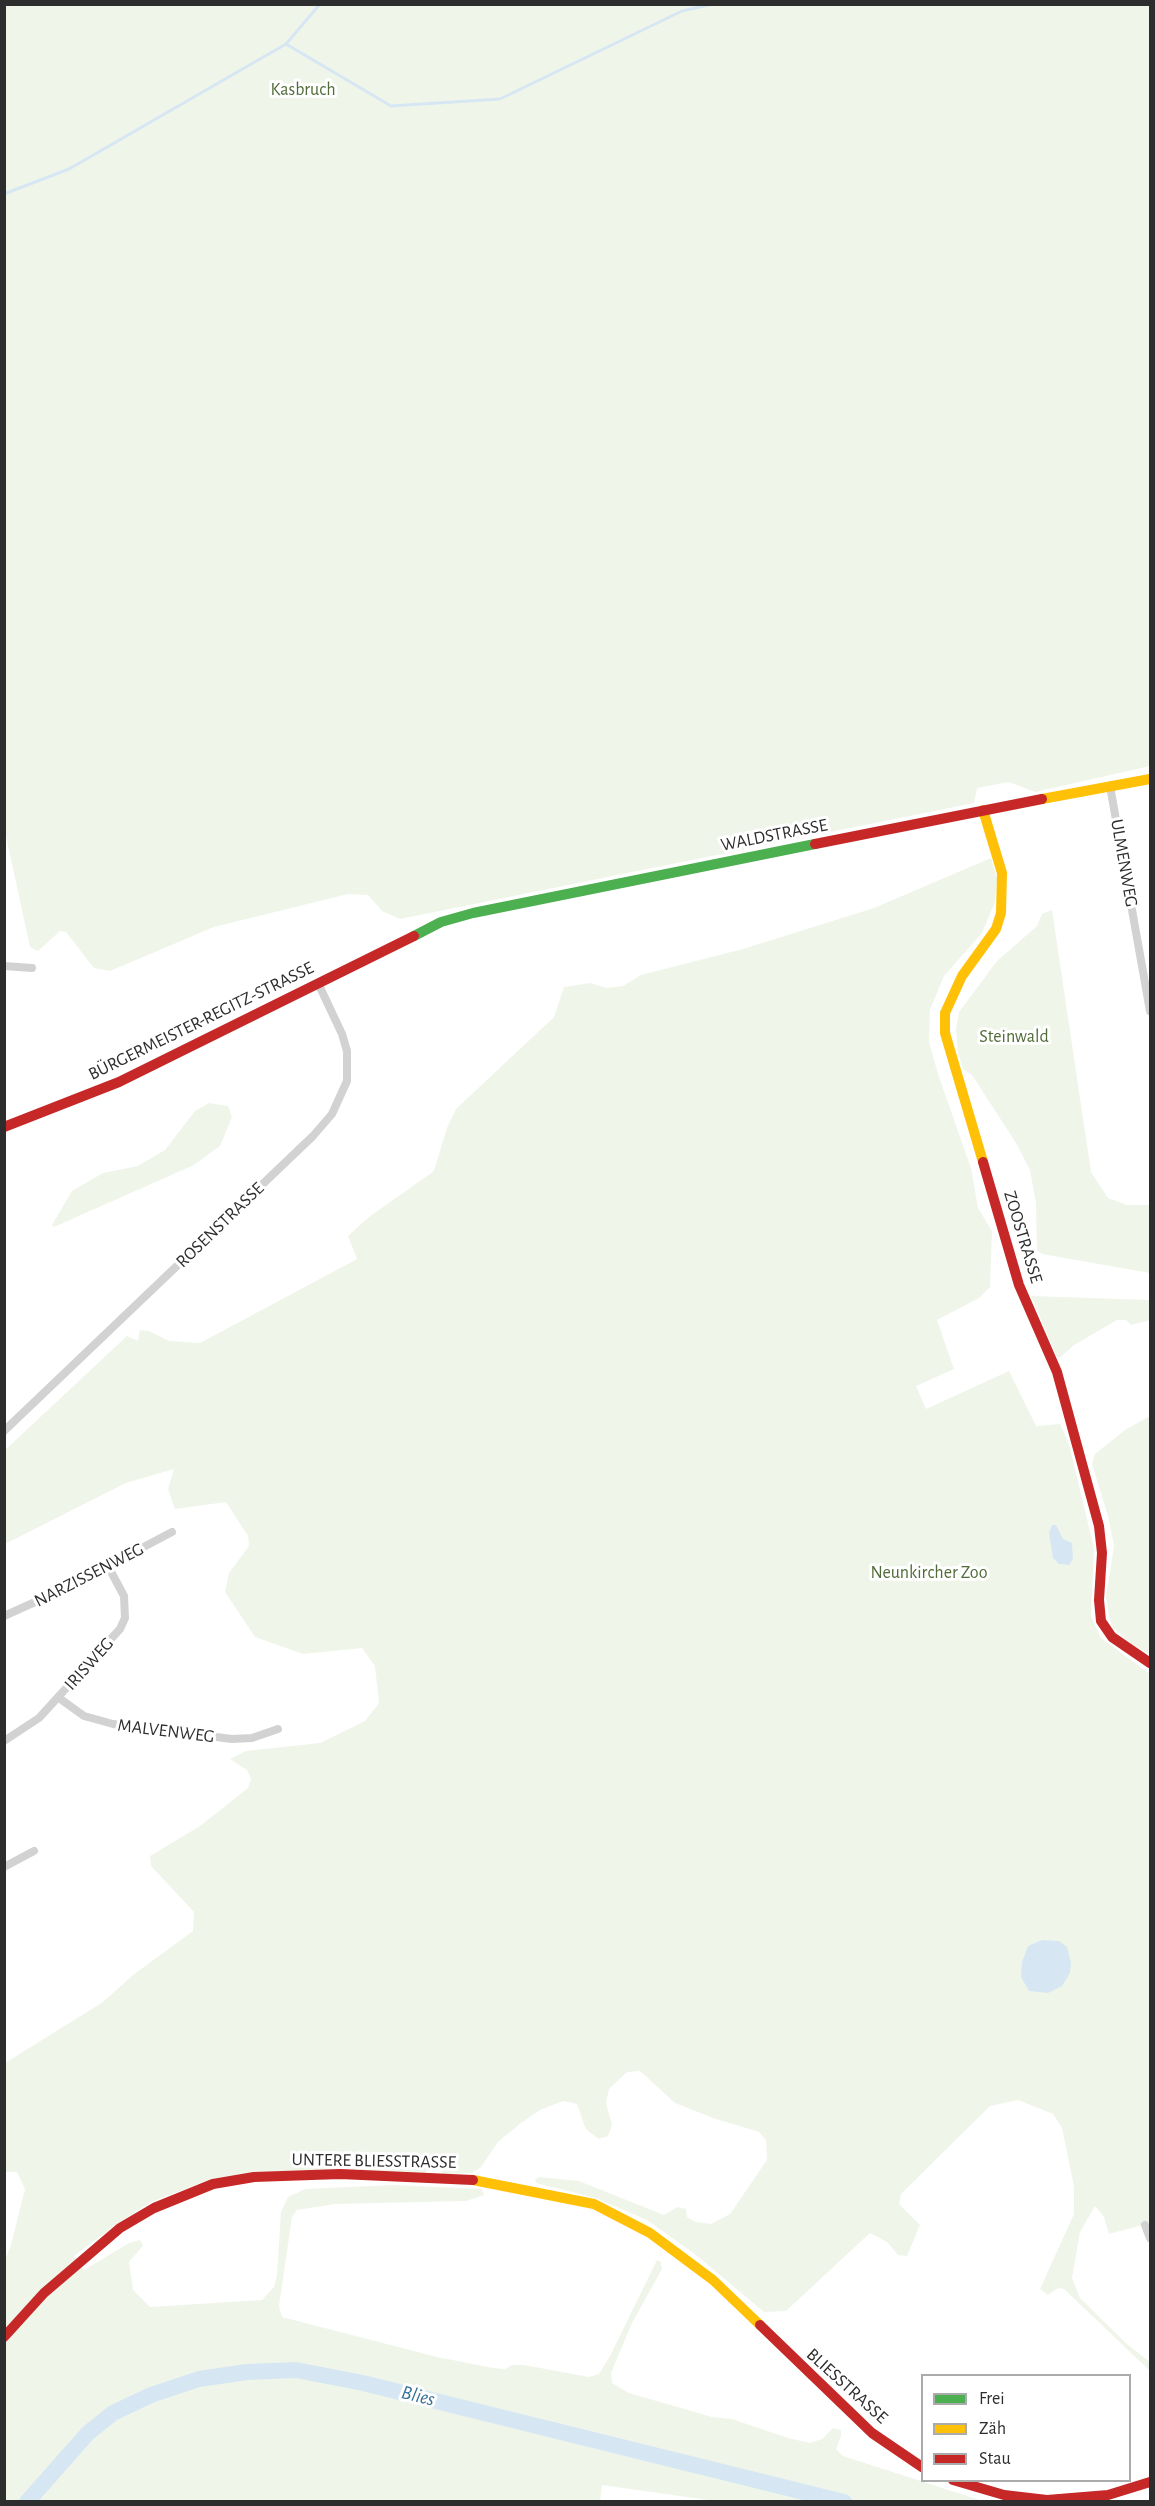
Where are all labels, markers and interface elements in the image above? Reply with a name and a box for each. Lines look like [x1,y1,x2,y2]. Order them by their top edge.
park label: Kasbruch [271,79,335,101]
street label: WALDSTRASSE [719,814,829,856]
street label: ULMENWEG [1106,817,1142,909]
street label: BÜRGERMEISTER-REGITZ-STRASSE [85,957,317,1085]
park label: Steinwald [979,1026,1049,1048]
street label: ROSENSTRASSE [172,1178,268,1272]
street label: ZOOSTRASSE [999,1188,1047,1286]
street label: NARZISSENWEG [31,1538,147,1612]
park label: Neunkircher Zoo [871,1562,987,1584]
street label: IRISWEG [60,1633,118,1695]
street label: MALVENWEG [116,1714,216,1748]
street label: UNTERE BLIESSTRASSE [291,2149,457,2173]
street label: BLIESSTRASSE [802,2344,892,2428]
legend [921,2374,1131,2482]
water label: Blies [399,2380,437,2412]
text: Frei [979,2390,1005,2408]
text: Zäh [979,2420,1006,2438]
text: Stau [979,2450,1011,2468]

